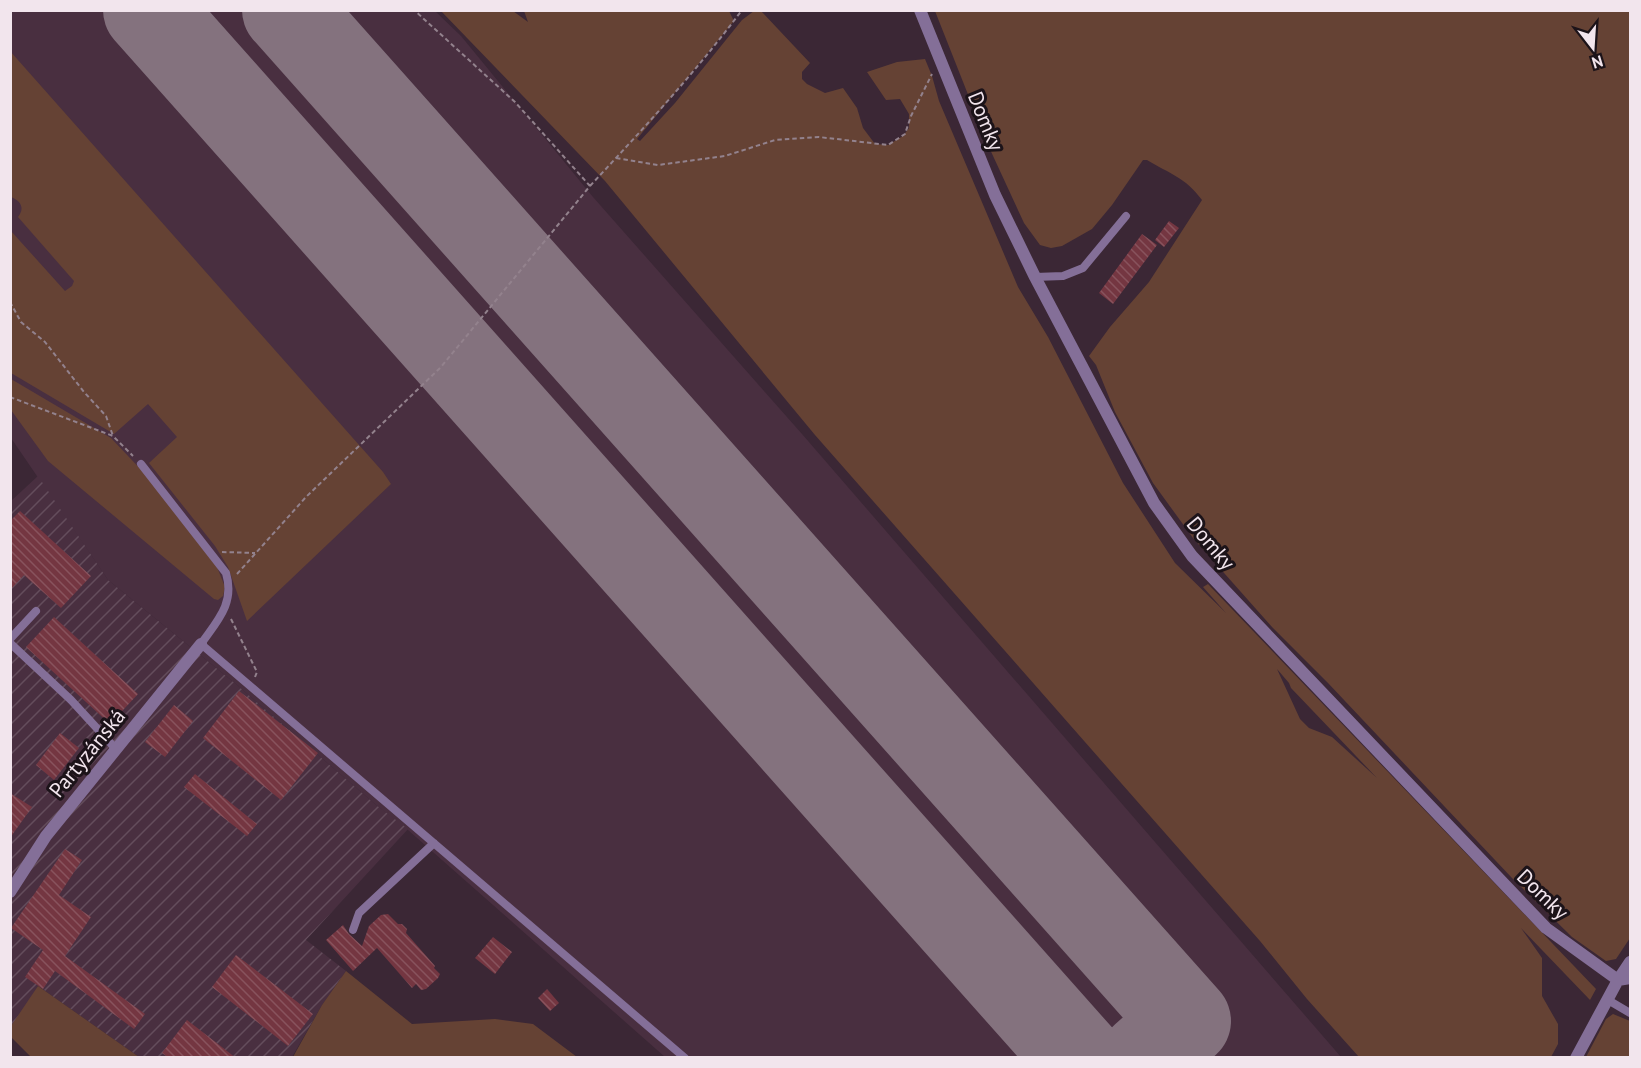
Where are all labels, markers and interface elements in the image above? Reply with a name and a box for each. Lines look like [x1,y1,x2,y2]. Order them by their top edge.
north arrow [1563,18,1623,78]
text: N [1589,51,1605,73]
street label: Domky [962,87,1010,155]
street label: Domky [1181,511,1241,575]
street label: Partyzánská [43,703,131,803]
street label: Domky [1511,863,1575,925]

